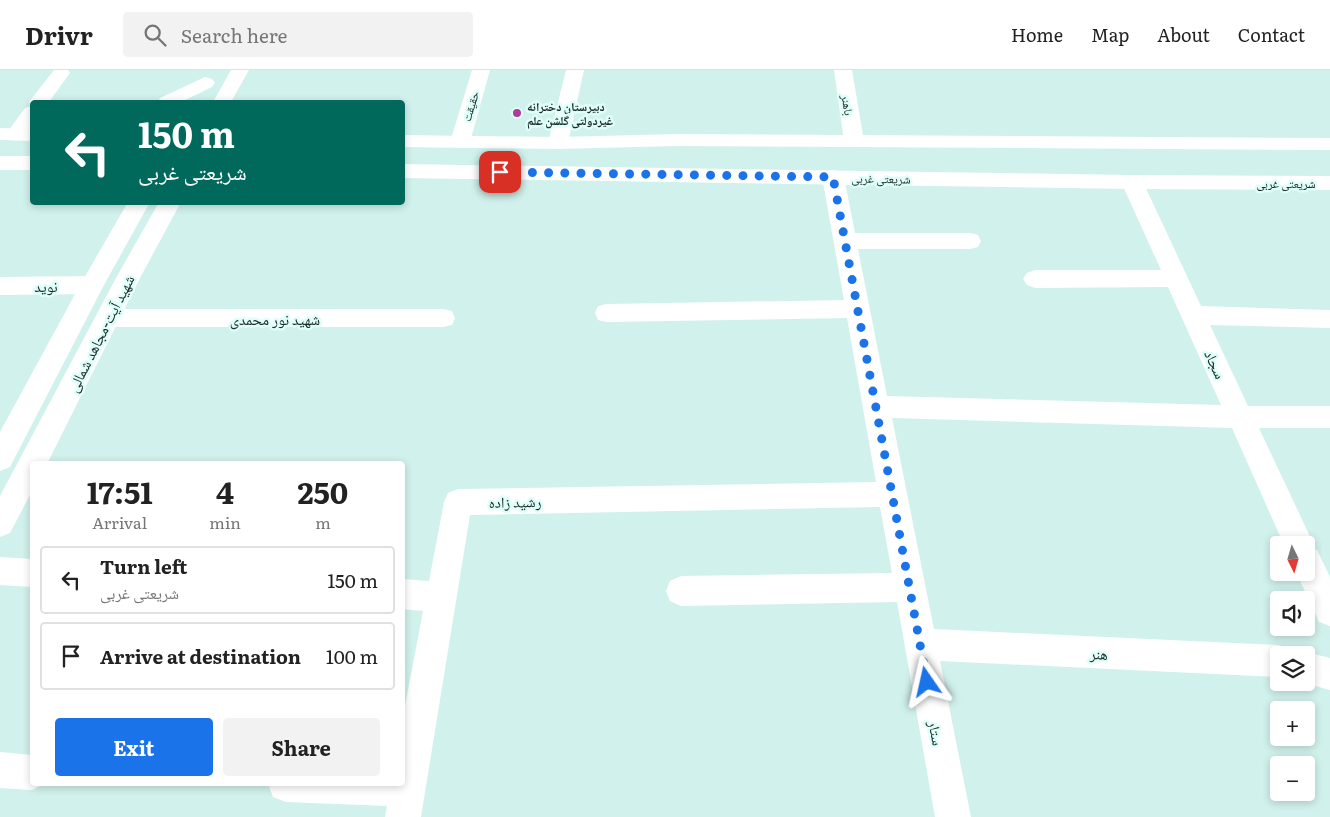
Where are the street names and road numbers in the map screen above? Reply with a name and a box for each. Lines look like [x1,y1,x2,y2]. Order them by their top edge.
street label: حقیقت [457,88,483,123]
street label: باهنر [837,92,859,117]
street label: شریعتی غربی [851,168,911,188]
street label: شریعتی غربی [1256,174,1316,192]
street label: شهید آیت-مجاهد شمالی [60,270,140,396]
street label: نوید [34,274,58,297]
street label: شهید نور محمدی [230,307,320,330]
street label: سجاد [1199,346,1233,383]
street label: رشید زاده [488,489,542,513]
street label: هنر [1088,641,1109,665]
street label: ستار [923,718,951,748]

